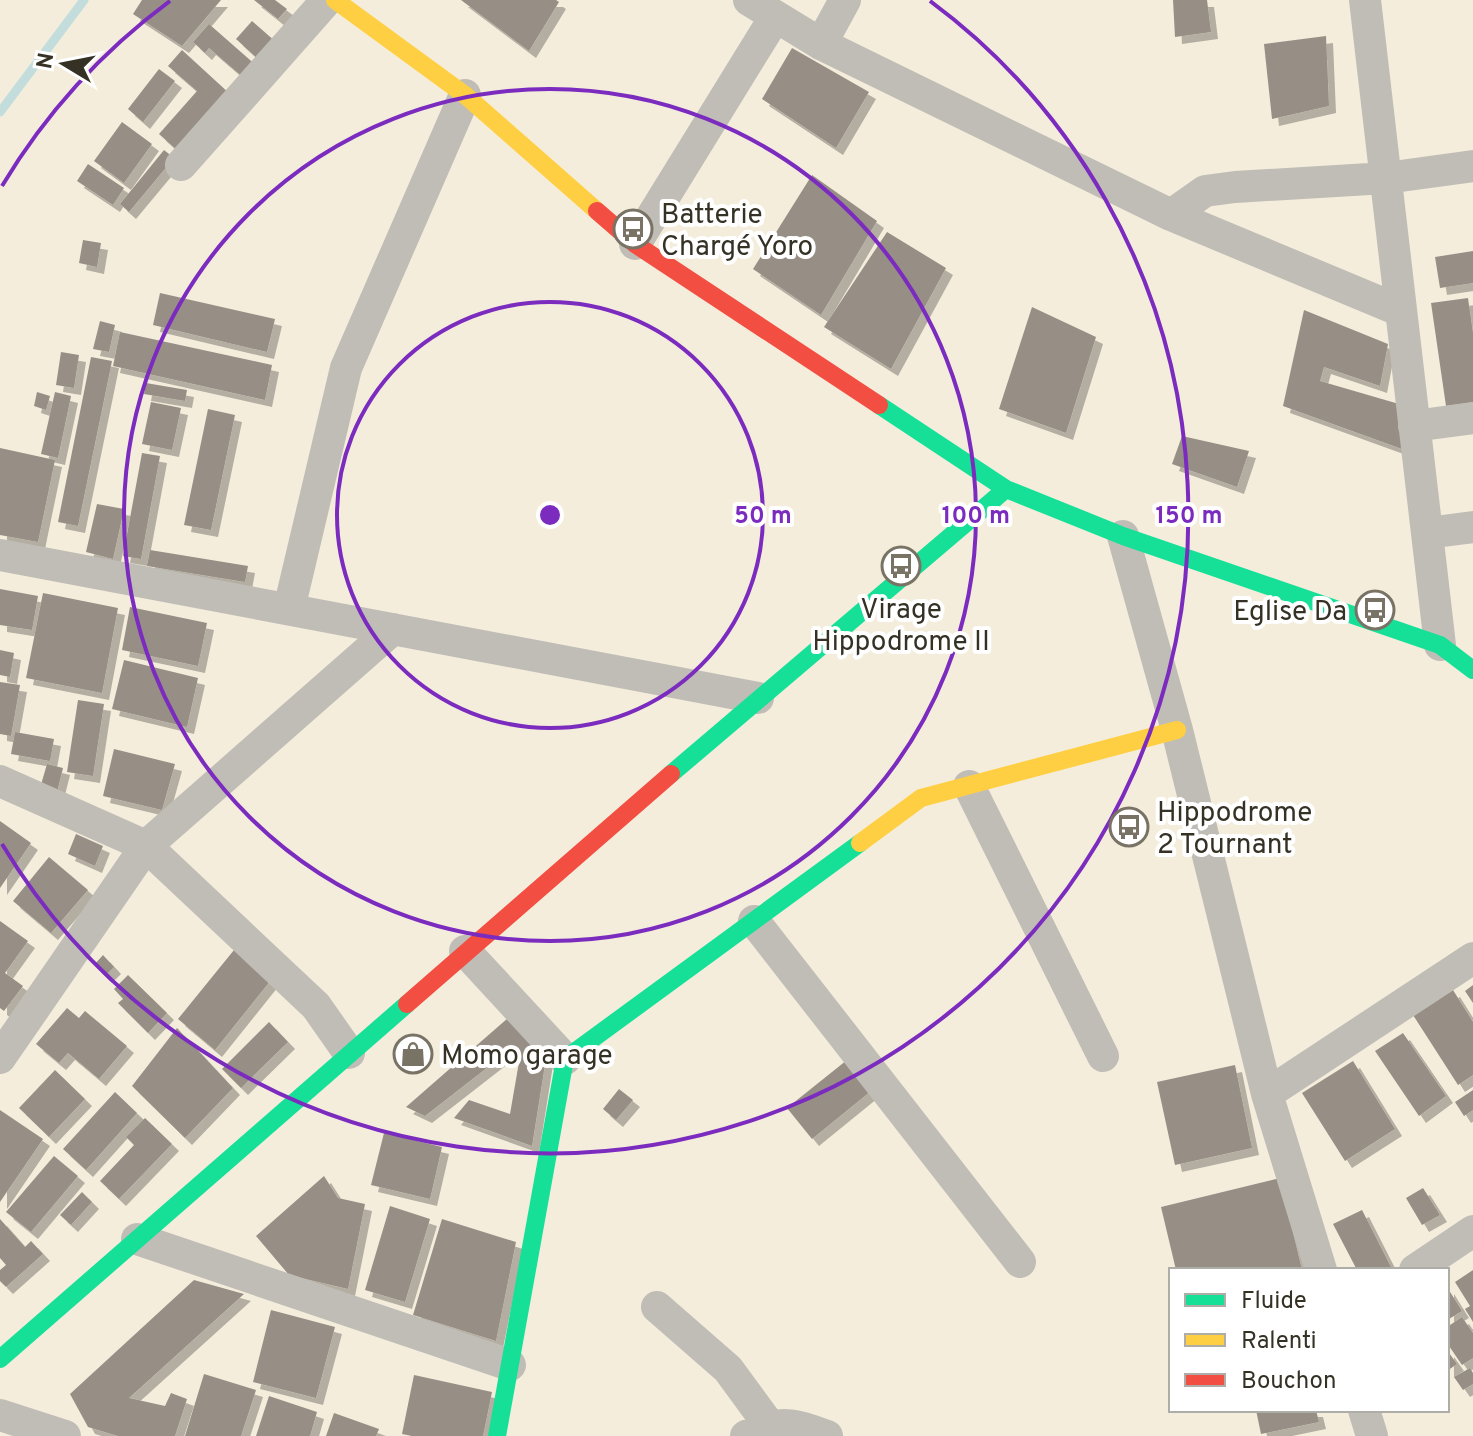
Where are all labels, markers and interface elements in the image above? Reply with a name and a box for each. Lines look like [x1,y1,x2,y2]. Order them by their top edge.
north arrow [24,24,104,104]
text: N [32,51,61,71]
place label: Batterie Chargé Yoro [661,198,813,266]
bus stop icon: Batterie Chargé Yoro [612,208,654,250]
centre of rings [536,501,564,529]
text: 50 m [734,502,792,532]
text: 100 m [942,502,1010,532]
text: 150 m [1155,502,1223,532]
bus stop icon: Virage Hippodrome II [880,545,922,587]
bus stop icon: Eglise Da [1354,589,1396,631]
place label: Virage Hippodrome II [812,593,990,661]
place label: Eglise Da [1233,595,1347,631]
place label: Hippodrome 2 Tournant [1157,796,1312,864]
bus stop icon: Hippodrome 2 Tournant [1108,806,1150,848]
shop icon: Momo garage [392,1033,434,1075]
place label: Momo garage [441,1039,613,1075]
legend [1169,1268,1449,1412]
text: Fluide [1241,1287,1307,1317]
text: Ralenti [1241,1327,1317,1357]
text: Bouchon [1241,1367,1336,1397]

